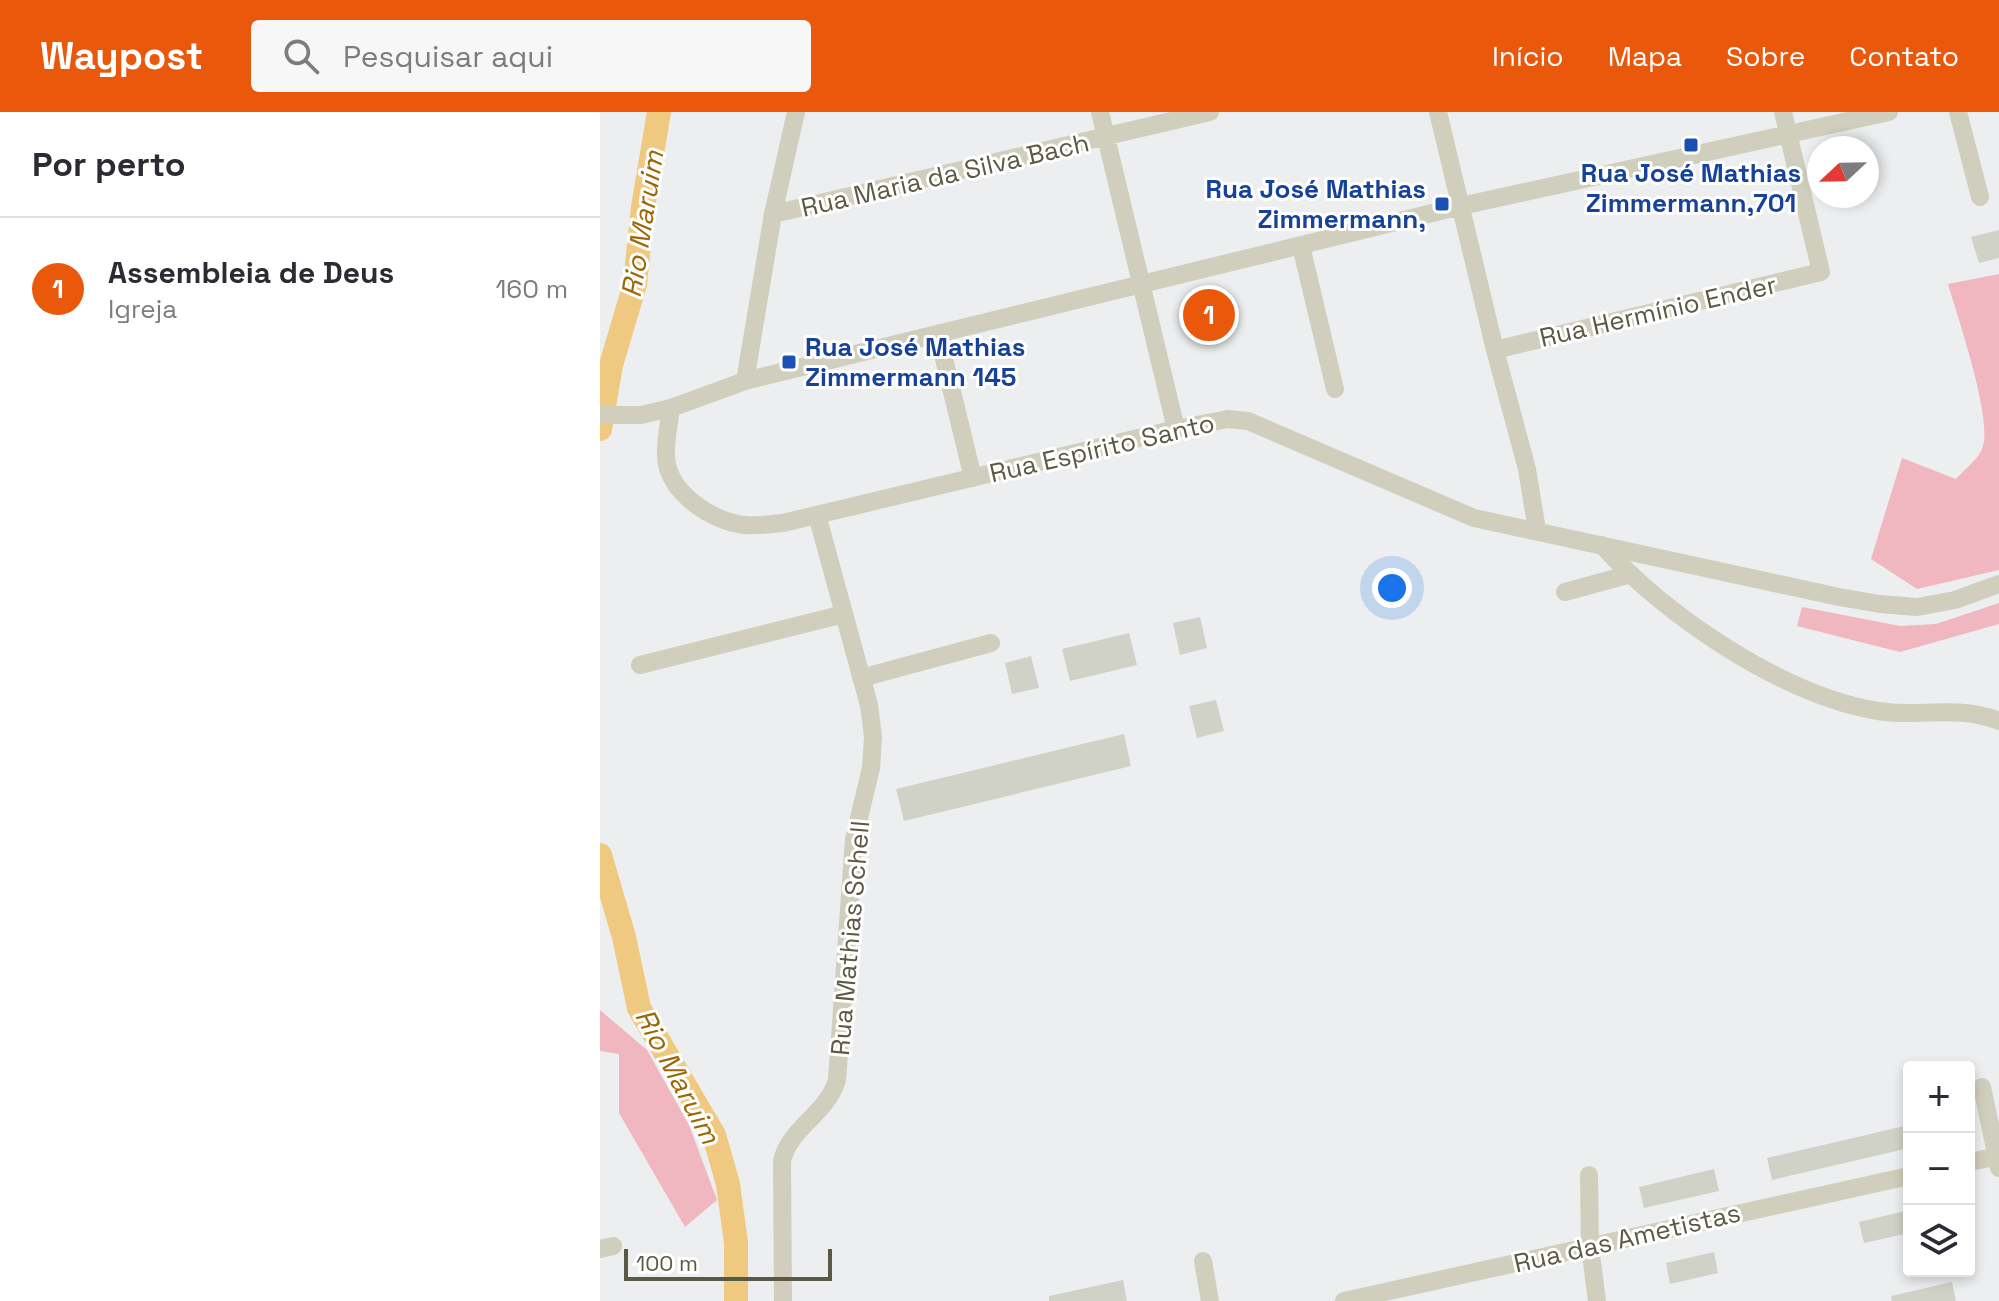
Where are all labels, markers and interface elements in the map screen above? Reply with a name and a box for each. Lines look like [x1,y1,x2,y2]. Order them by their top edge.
search box [251,20,811,92]
text: Waypost [40,32,203,80]
icon: search [279,34,323,78]
text: Pesquisar aqui [343,37,553,76]
text: Início [1492,38,1564,74]
text: Mapa [1608,38,1682,74]
text: Sobre [1726,38,1805,74]
text: Contato [1849,38,1959,74]
street label: Rua Maria da Silva Bach [798,125,1092,225]
marker: Rua José Mathias Zimmermann,701 [1682,136,1700,154]
north arrow [1807,136,1879,208]
text: Por perto [32,143,186,186]
water label: Rio Maruim [613,147,671,300]
place label: Rua José Mathias Zimmermann,701 [1581,156,1801,220]
place label: Rua José Mathias Zimmermann, [1206,172,1426,236]
marker: Rua José Mathias Zimmermann, [1433,195,1451,213]
text: Assembleia de Deus [108,253,394,292]
street label: Rua Hermínio Ender [1536,267,1780,355]
text: 1 [52,272,64,306]
text: 160 m [496,272,568,306]
pin: 1 [1183,285,1235,345]
text: Igreja [108,292,177,326]
place label: Rua José Mathias Zimmermann 145 [805,330,1025,394]
marker: Rua José Mathias Zimmermann 145 [780,353,798,371]
street label: Rua Espírito Santo [986,406,1218,490]
your location [1372,568,1412,608]
street label: Rua Mathias Schell [823,819,877,1057]
water label: Rio Maruim [627,1002,729,1151]
map controls [1903,1061,1975,1277]
button: + [1903,1061,1975,1133]
button: − [1903,1133,1975,1205]
street label: Rua das Ametistas [1510,1195,1744,1281]
button: layers [1903,1205,1975,1277]
scale bar [624,1245,832,1281]
text: 100 m [636,1249,698,1277]

